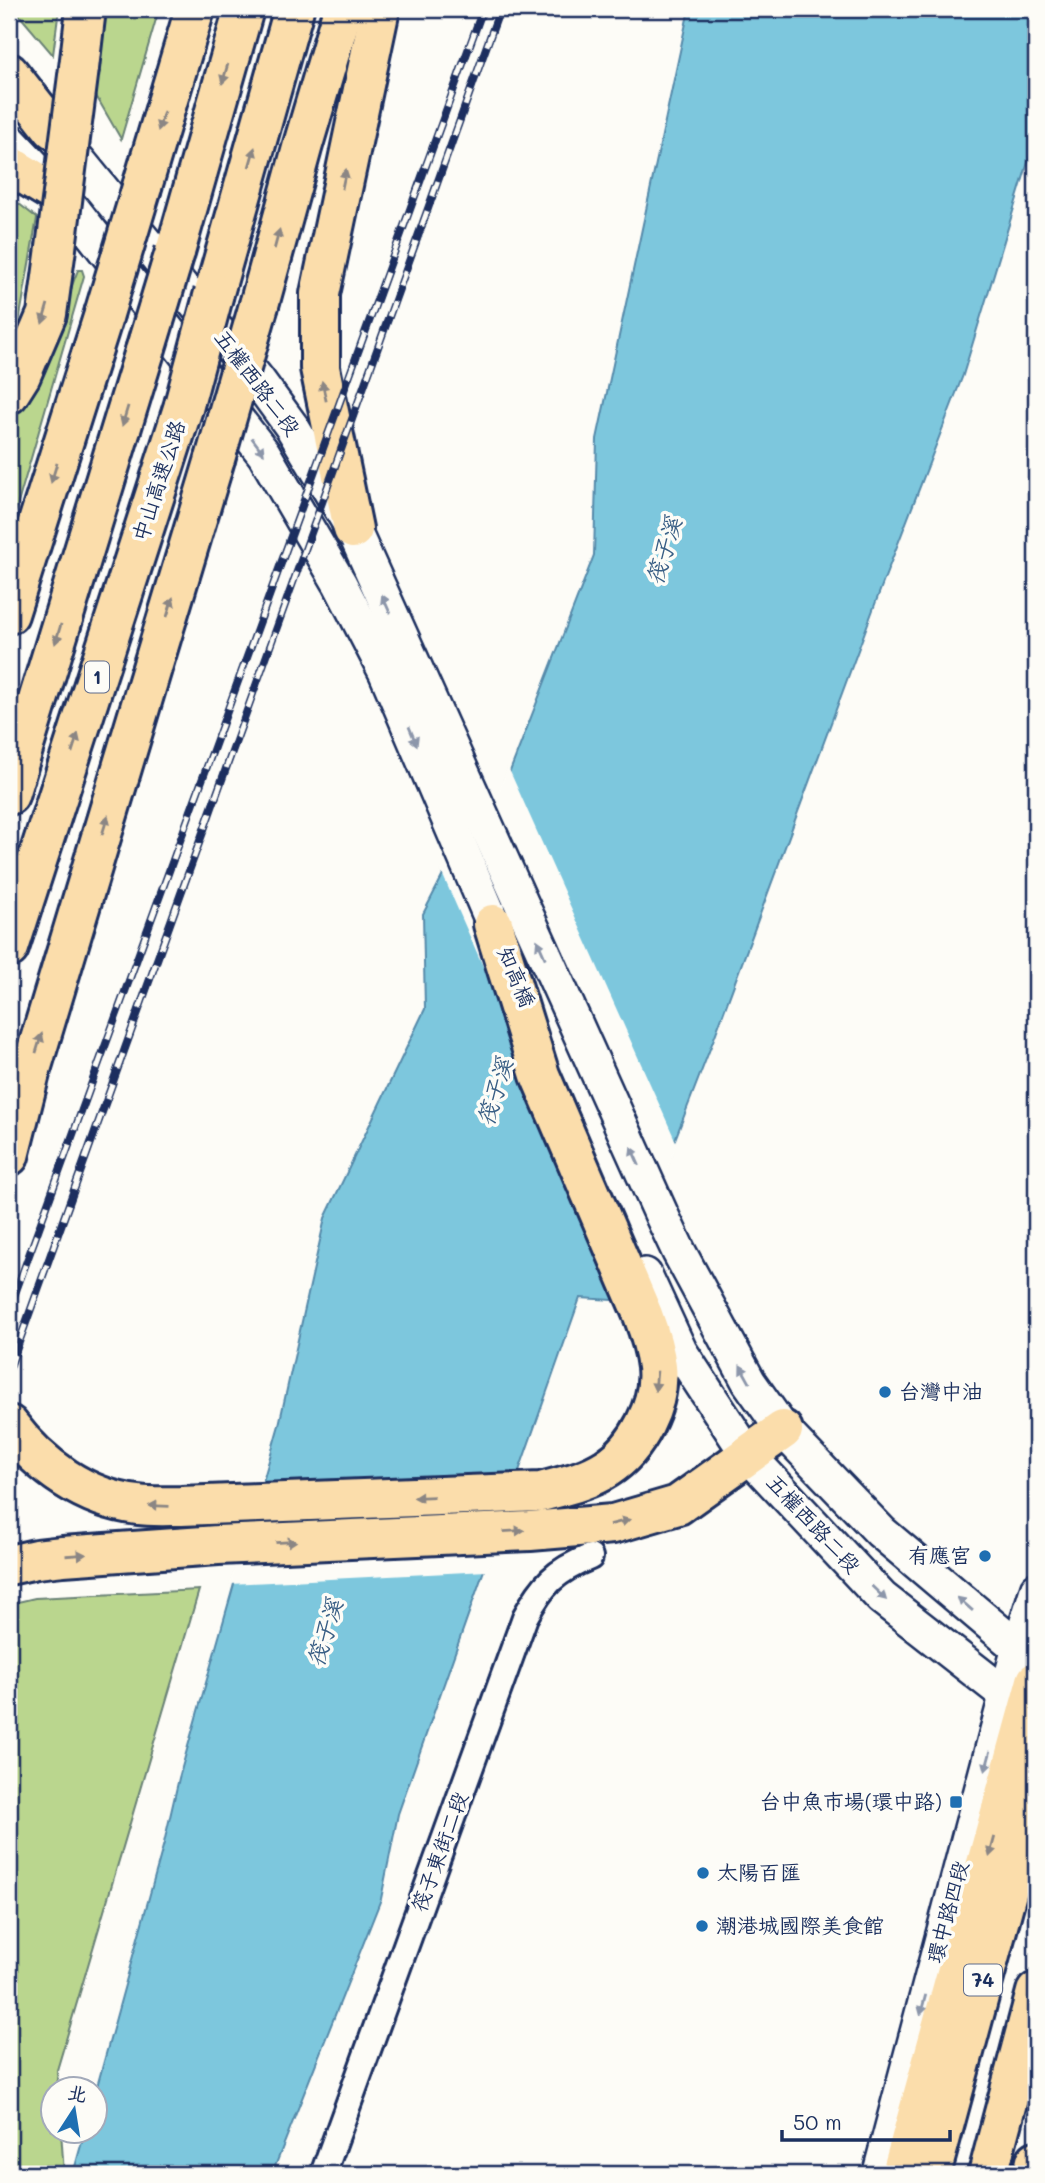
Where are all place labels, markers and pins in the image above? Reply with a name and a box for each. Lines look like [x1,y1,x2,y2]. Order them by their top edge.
place label: 台灣中油 [899,1377,983,1404]
marker: 台灣中油 [877,1384,893,1400]
place label: 有應宮 [908,1541,971,1568]
marker: 有應宮 [977,1548,993,1564]
place label: 台中魚市場(環中路) [760,1787,942,1814]
marker: 台中魚市場(環中路) [948,1794,964,1810]
place label: 太陽百匯 [717,1858,801,1885]
marker: 太陽百匯 [695,1865,711,1881]
place label: 潮港城國際美食館 [716,1911,884,1938]
marker: 潮港城國際美食館 [694,1918,710,1934]

